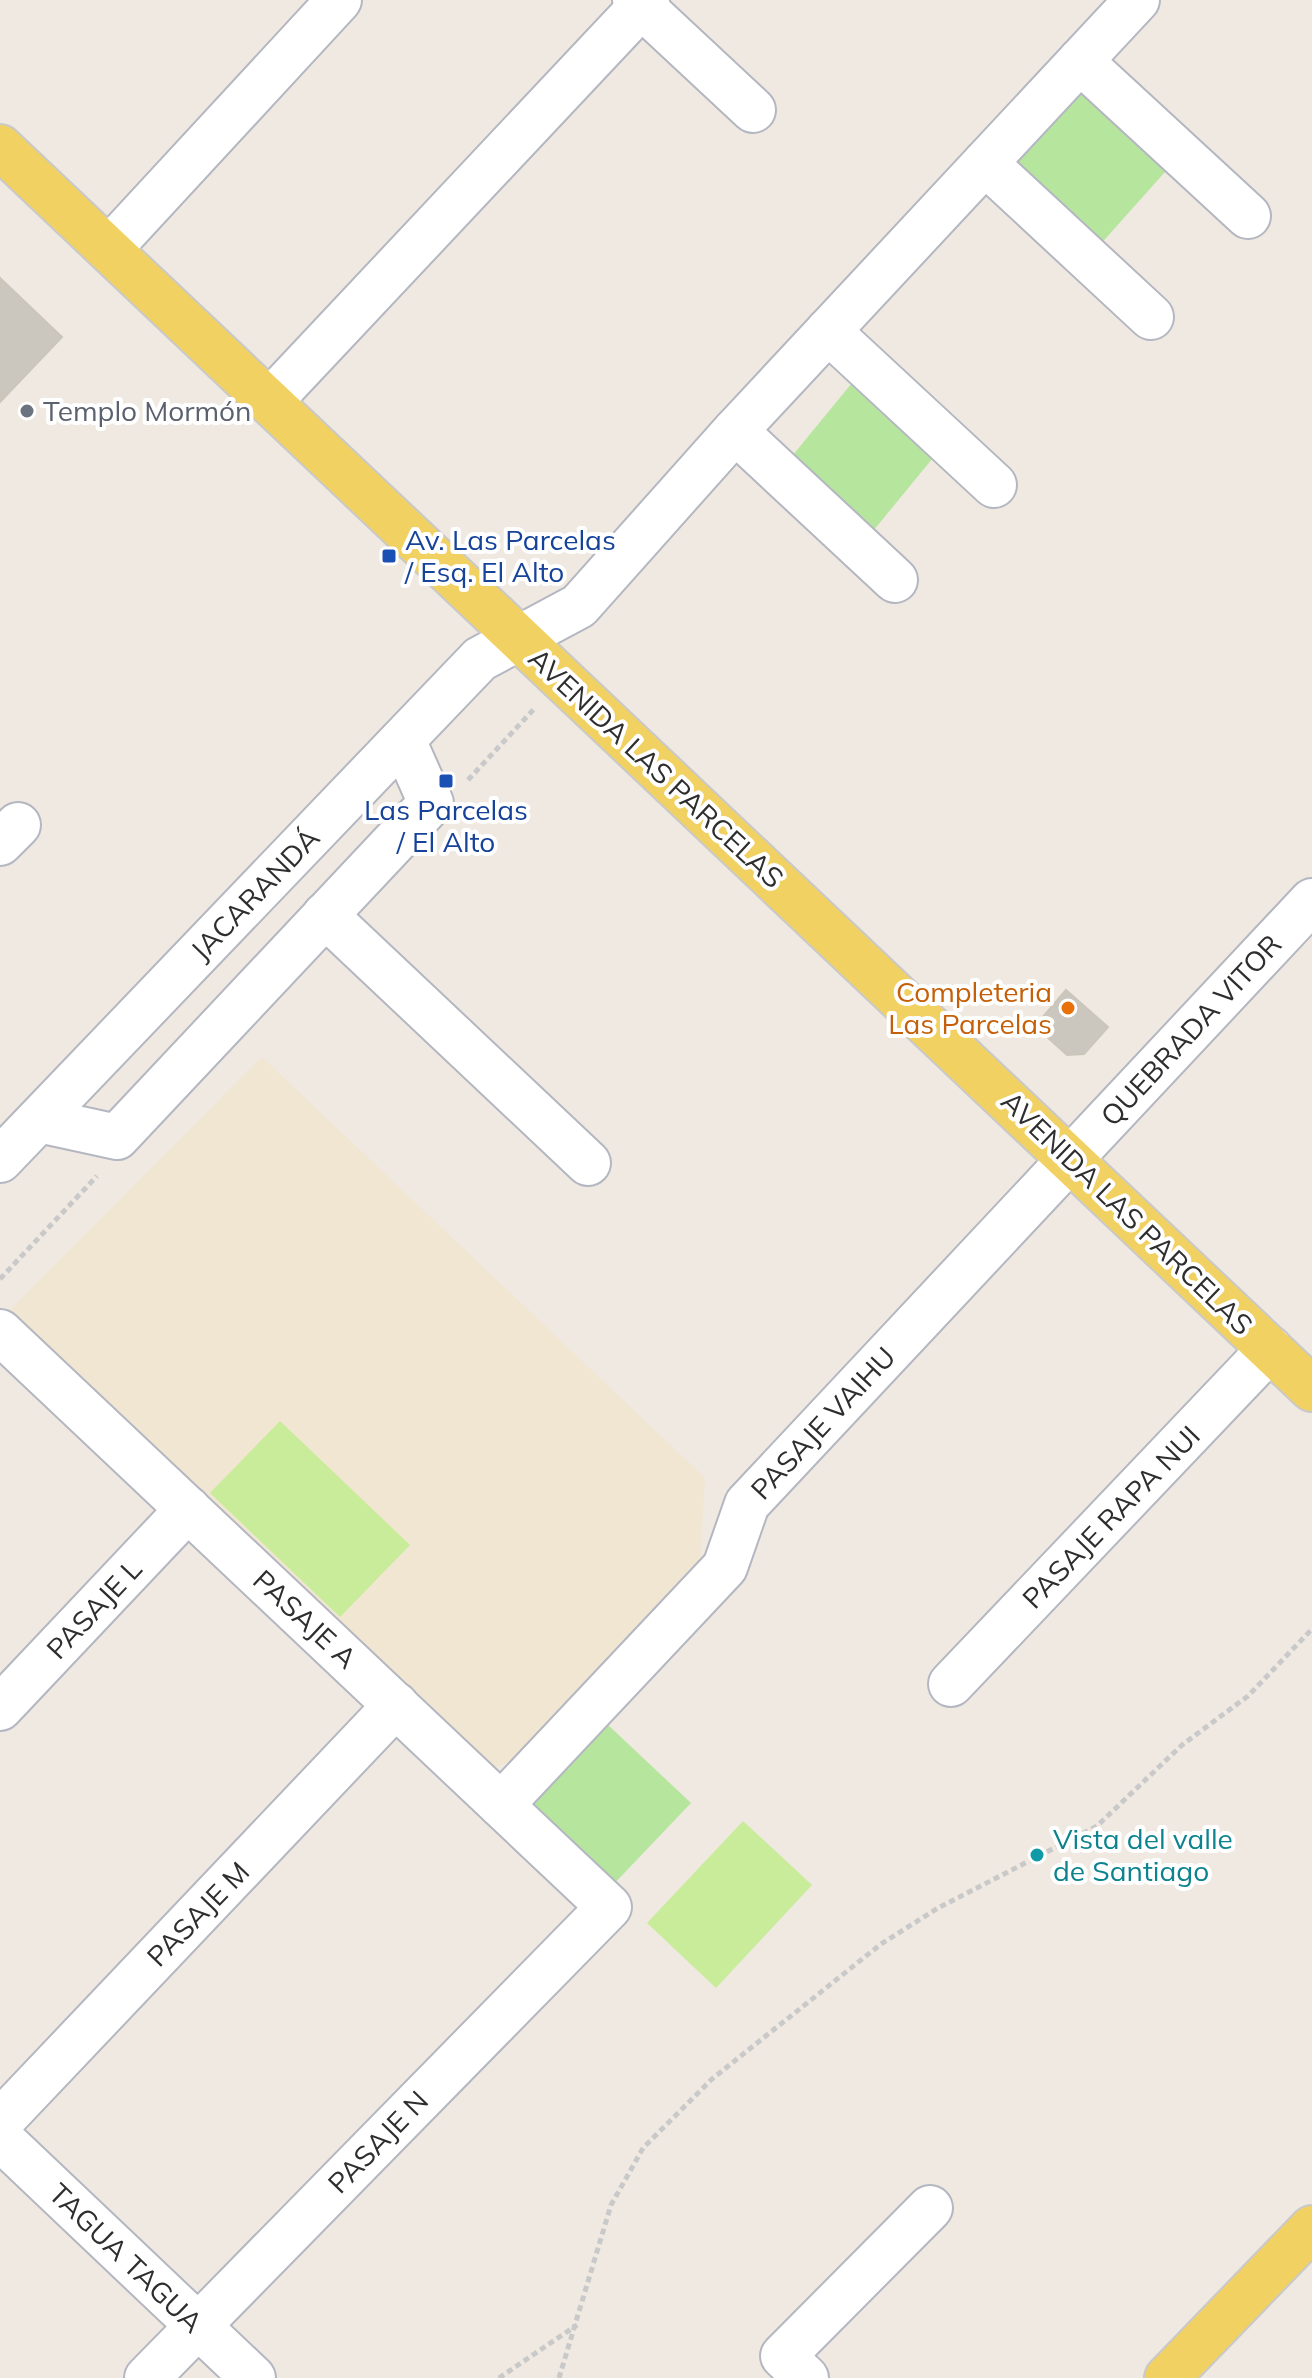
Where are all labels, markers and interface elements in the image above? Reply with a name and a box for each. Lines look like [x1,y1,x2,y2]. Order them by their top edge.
place label: Templo Mormón [43,393,252,428]
marker: Templo Mormón [18,402,36,420]
place label: Av. Las Parcelas / Esq. El Alto [404,522,616,589]
marker: Av. Las Parcelas / Esq. El Alto [380,547,398,565]
street label: AVENIDA LAS PARCELAS [522,640,791,895]
marker: Las Parcelas / El Alto [437,772,455,790]
place label: Las Parcelas / El Alto [364,792,528,859]
street label: JACARANDÁ [183,820,327,967]
street label: QUEBRADA VITOR [1093,927,1288,1133]
place label: Completeria Las Parcelas [888,974,1052,1041]
marker: Completeria Las Parcelas [1059,999,1077,1017]
street label: AVENIDA LAS PARCELAS [994,1083,1260,1342]
street label: PASAJE VAIHU [743,1339,902,1506]
street label: PASAJE RAPA NUI [1015,1418,1207,1615]
street label: PASAJE L [39,1552,149,1666]
street label: PASAJE A [246,1562,365,1676]
place label: Vista del valle de Santiago [1053,1821,1233,1888]
marker: Vista del valle de Santiago [1028,1846,1046,1864]
street label: PASAJE M [139,1854,256,1973]
street label: PASAJE N [320,2083,435,2200]
street label: TAGUA TAGUA [42,2176,211,2340]

